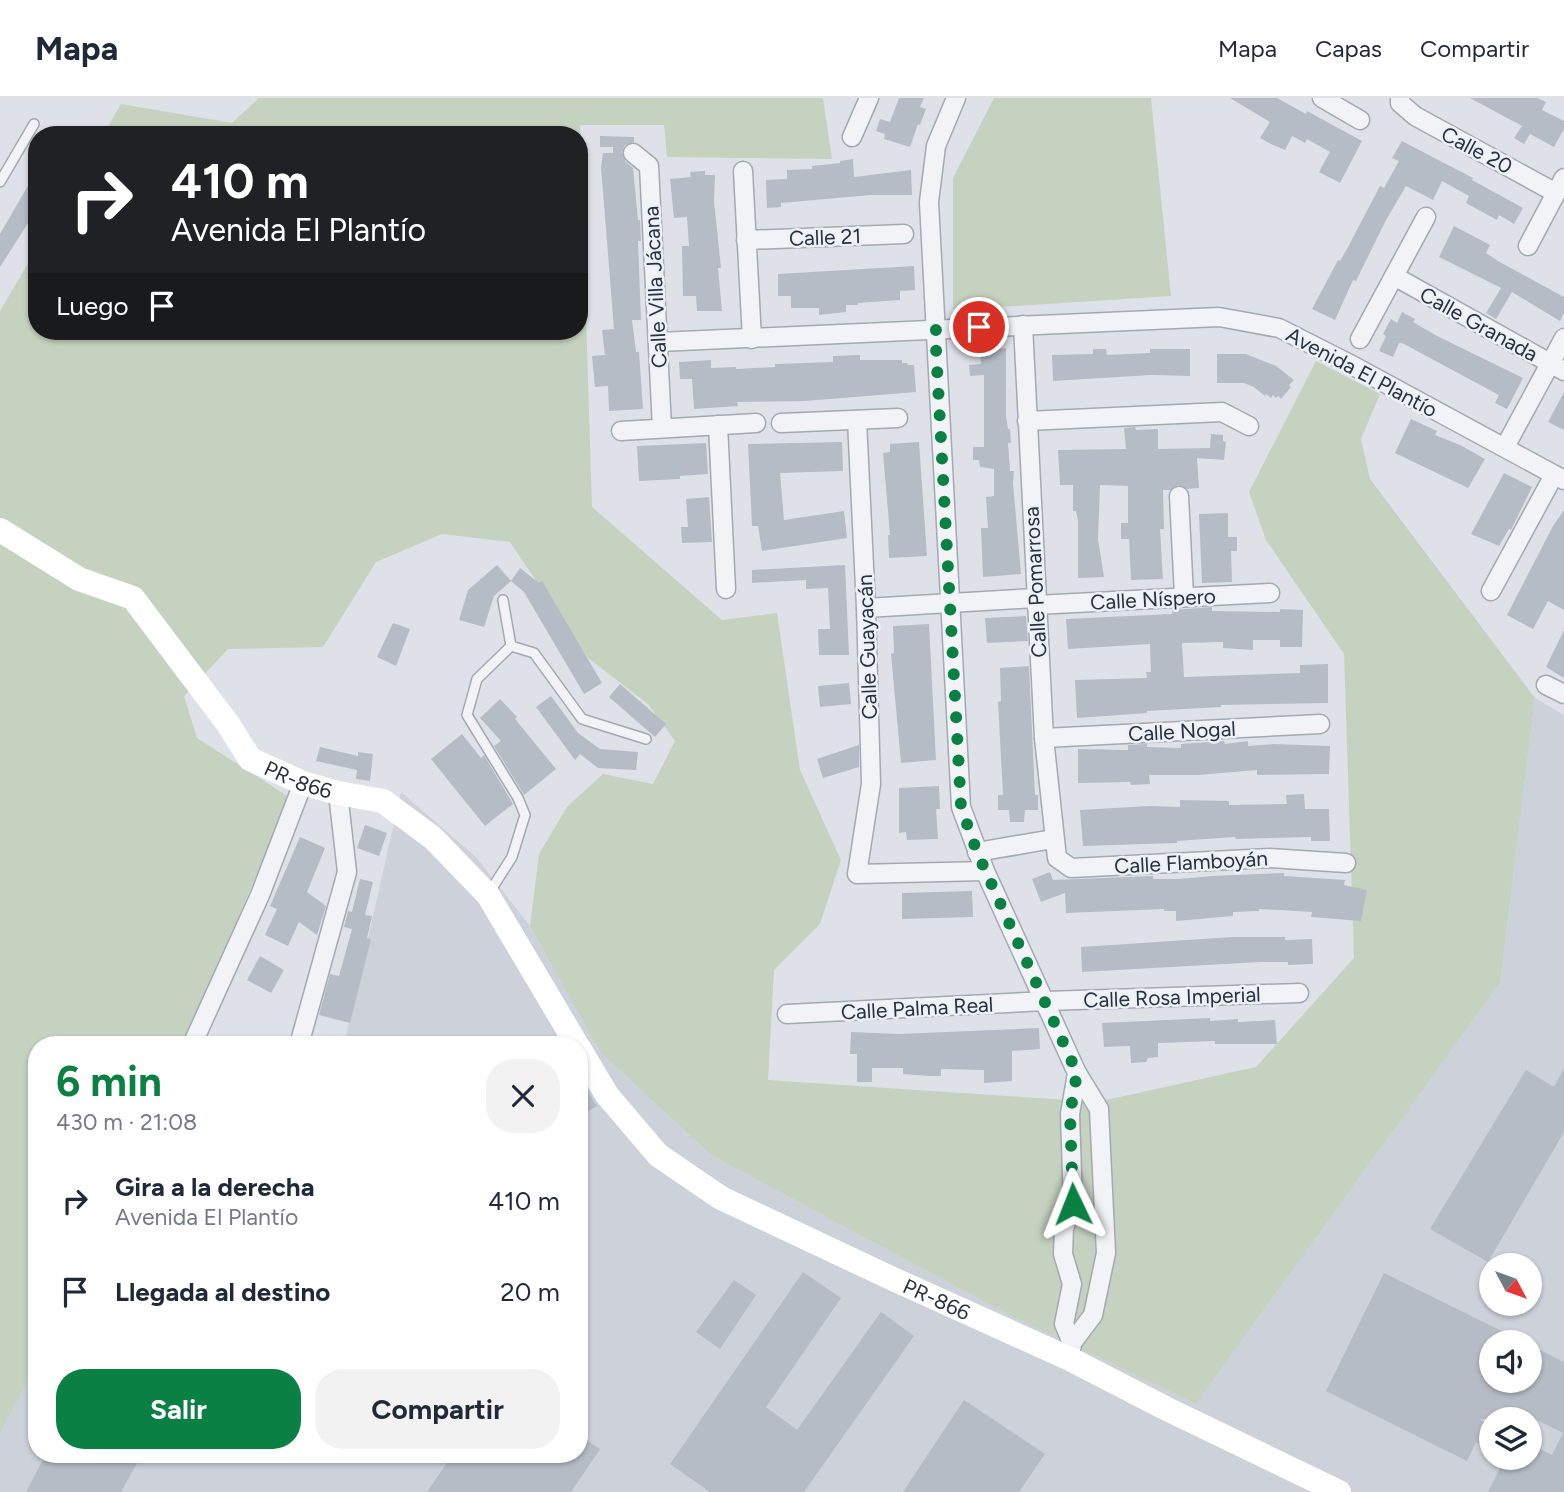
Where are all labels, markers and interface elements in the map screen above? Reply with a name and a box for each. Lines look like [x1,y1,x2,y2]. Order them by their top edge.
text: Mapa [35,29,118,68]
text: Mapa [1218,34,1277,63]
text: Capas [1315,34,1382,63]
text: Compartir [1420,34,1529,63]
street label: Calle 20 [1437,121,1517,179]
text: 410 m [171,151,309,210]
icon: right [56,154,147,245]
street label: Calle Villa Jácana [638,205,672,369]
text: Avenida El Plantío [171,211,426,249]
street label: Calle 21 [789,223,861,251]
street label: Calle Granada [1416,281,1542,367]
icon: arrive [143,287,181,325]
text: Luego [56,290,129,322]
pin [949,297,1009,357]
icon: arrive [960,308,998,346]
street label: Avenida El Plantío [1282,322,1442,422]
street label: Calle Pomarrosa [1019,506,1051,658]
street label: Calle Guayacán [852,574,882,720]
street label: Calle Níspero [1090,583,1216,615]
street label: Calle Nogal [1127,716,1237,746]
street label: PR-866 [261,755,335,803]
street label: Calle Flamboyán [1114,845,1268,879]
street label: Calle Rosa Imperial [1083,981,1261,1013]
street label: Calle Palma Real [840,992,994,1024]
text: 6 min [56,1056,162,1107]
button: close [486,1059,560,1133]
text: 430 m · 21:08 [56,1108,197,1136]
position arrow [1036,1167,1110,1241]
text: Gira a la derecha [115,1171,315,1203]
icon: right [56,1182,94,1220]
text: 410 m [488,1185,560,1217]
text: Avenida El Plantío [115,1203,298,1231]
north arrow [1479,1253,1542,1316]
map controls [1479,1253,1542,1470]
icon: arrive [56,1273,94,1311]
street label: PR-866 [899,1273,974,1325]
text: Llegada al destino [115,1276,330,1308]
text: 20 m [500,1276,560,1308]
button: sound [1479,1330,1542,1393]
button: Salir [56,1369,301,1449]
button: Compartir [315,1369,560,1449]
button: layers [1479,1407,1542,1470]

